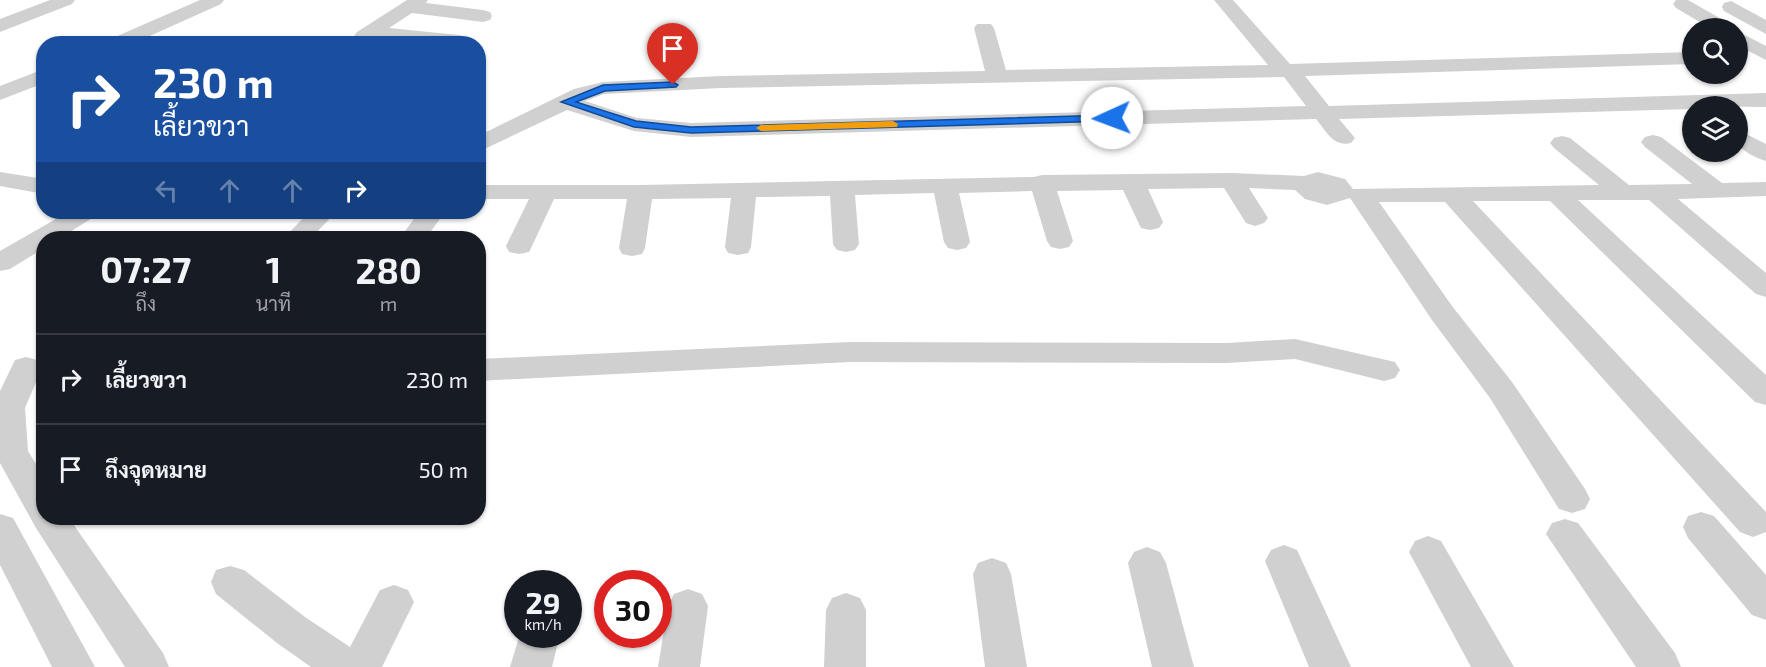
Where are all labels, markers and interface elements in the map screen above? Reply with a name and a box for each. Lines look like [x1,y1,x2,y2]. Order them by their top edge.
map controls [1682,18,1748,162]
button: search [1682,18,1748,84]
pin [647,23,698,85]
icon: arrive [656,32,689,65]
text: 230 m [153,56,274,106]
icon: right [54,60,132,138]
position arrow [1080,86,1144,150]
button: layers [1682,96,1748,162]
text: เลี้ยวขวา [153,109,249,141]
icon: left [150,174,183,207]
icon: ahead [213,174,246,207]
icon: ahead [276,174,309,207]
icon: right [339,174,372,207]
text: 07:27 [100,247,191,290]
text: 1 [266,247,281,290]
text: 280 [356,248,422,291]
text: ถึง [135,291,156,315]
text: นาที [256,291,291,315]
text: m [380,291,397,315]
icon: right [54,363,87,396]
text: เลี้ยวขวา [105,366,187,392]
text: 230 m [406,366,468,392]
icon: arrive [54,453,87,486]
text: ถึงจุดหมาย [105,456,207,482]
text: 50 m [419,456,468,482]
speed limit sign: 30 [594,570,672,648]
text: 29 [525,584,561,620]
text: km/h [524,615,562,633]

